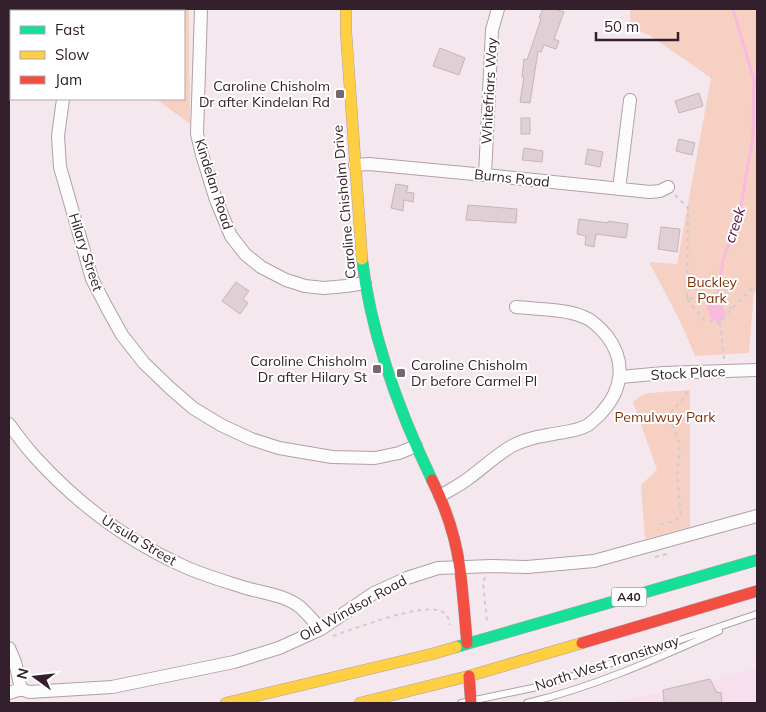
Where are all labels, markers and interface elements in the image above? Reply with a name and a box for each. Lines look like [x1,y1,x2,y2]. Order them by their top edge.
legend [10,10,185,100]
scale bar [596,10,678,42]
text: 50 m [604,17,639,36]
text: Fast [55,20,85,39]
street label: Whitefriars Way [477,36,501,145]
text: Slow [55,45,89,64]
text: Jam [55,70,82,89]
place label: Caroline Chisholm Dr after Kindelan Rd [199,77,330,111]
marker: Caroline Chisholm Dr after Kindelan Rd [334,88,346,100]
street label: Caroline Chisholm Drive [328,124,360,280]
street label: Kindelan Road [191,136,237,232]
street label: Burns Road [473,165,551,191]
water label: creek [720,203,750,245]
street label: Hilary Street [65,211,107,293]
park label: Buckley Park [687,273,738,307]
place label: Caroline Chisholm Dr after Hilary St [250,352,367,386]
place label: Caroline Chisholm Dr before Carmel Pl [411,356,537,390]
street label: Stock Place [650,362,726,384]
marker: Caroline Chisholm Dr after Hilary St [371,363,383,375]
marker: Caroline Chisholm Dr before Carmel Pl [395,367,407,379]
park label: Pemulwuy Park [615,408,716,426]
street label: Ursula Street [98,511,180,569]
street label: Old Windsor Road [296,571,410,645]
road number: A40 [612,588,646,606]
street label: North West Transitway [533,631,682,695]
north arrow [10,652,60,702]
text: N [12,666,33,681]

